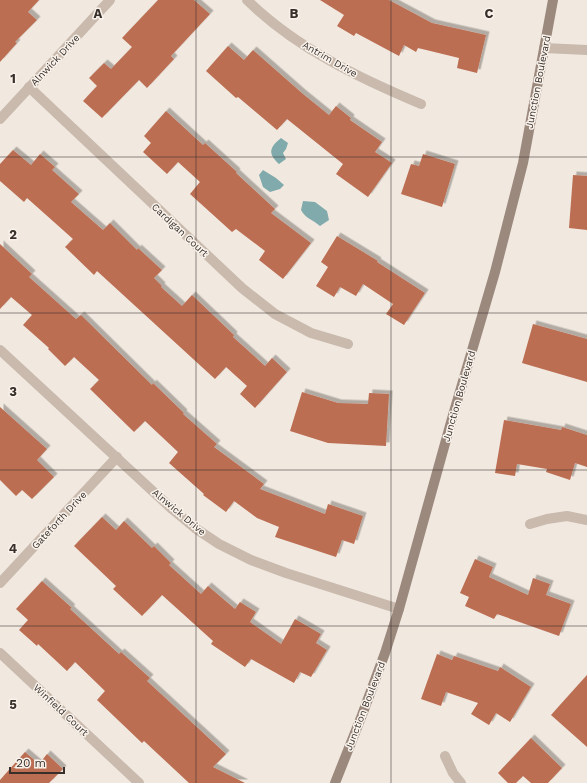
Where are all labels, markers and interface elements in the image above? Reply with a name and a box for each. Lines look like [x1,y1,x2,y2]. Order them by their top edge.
text: A [94,6,103,21]
text: B [290,6,299,21]
text: C [485,6,494,21]
street label: Alnwick Drive [28,32,82,88]
street label: Junction Boulevard [524,35,552,129]
street label: Antrim Drive [301,39,360,79]
text: 1 [10,71,16,86]
street label: Cardigan Court [150,201,211,259]
text: 2 [9,227,17,242]
street label: Junction Boulevard [441,349,477,443]
text: 3 [9,384,17,399]
street label: Alnwick Drive [150,487,208,538]
street label: Gateforth Drive [29,489,89,551]
text: 4 [9,541,18,556]
street label: Junction Boulevard [343,660,387,752]
street label: Winfield Court [31,682,91,739]
text: 5 [9,697,17,712]
scale bar [10,749,64,775]
text: 20 m [16,756,46,770]

